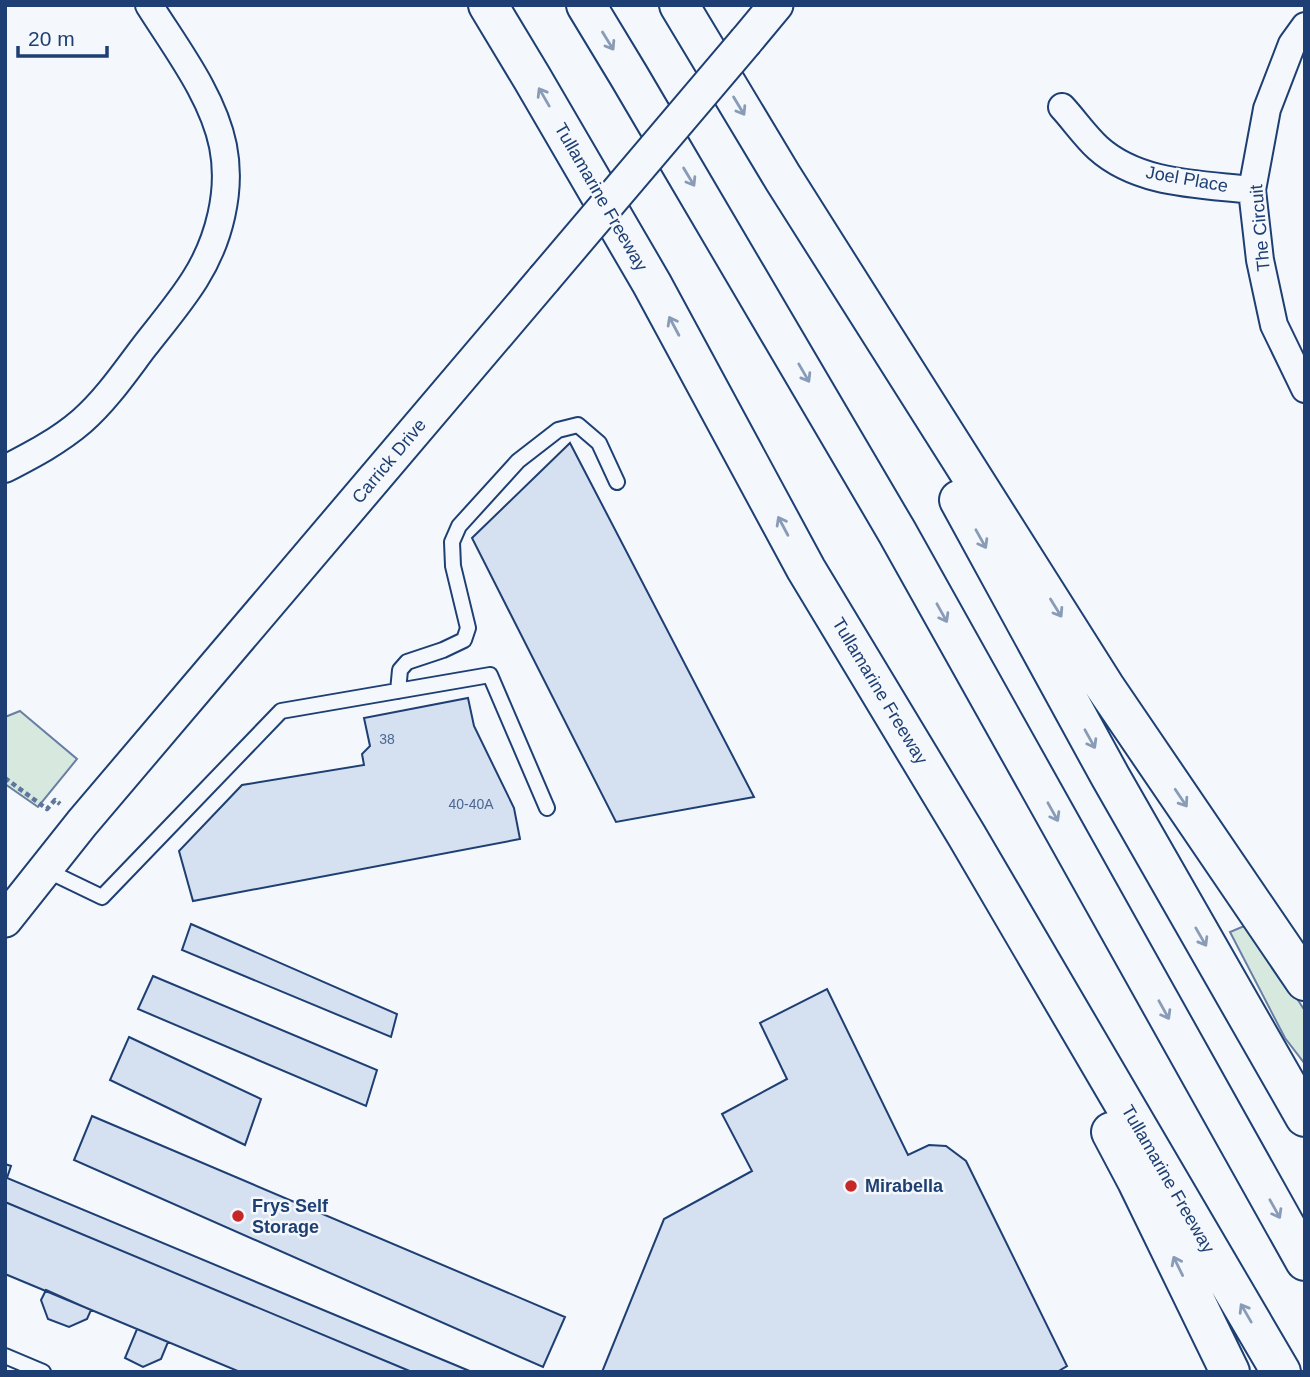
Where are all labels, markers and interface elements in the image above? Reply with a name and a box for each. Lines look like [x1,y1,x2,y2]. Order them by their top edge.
scale bar [18,14,107,58]
text: 20 m [28,27,75,50]
one-way arrow [601,30,615,50]
one-way arrow [536,88,550,108]
one-way arrow [733,95,747,115]
street label: Tullamarine Freeway [550,120,652,274]
street label: Joel Place [1144,162,1230,196]
one-way arrow [682,167,696,187]
street label: The Circuit [1246,184,1274,272]
one-way arrow [667,316,681,336]
one-way arrow [797,363,811,383]
street label: Carrick Drive [348,415,430,507]
one-way arrow [776,516,790,536]
one-way arrow [974,528,988,549]
one-way arrow [1049,598,1063,618]
one-way arrow [936,602,949,623]
street label: Tullamarine Freeway [828,614,932,768]
one-way arrow [1083,728,1097,749]
house number: 38 [379,731,395,747]
one-way arrow [1174,788,1188,807]
house number: 40-40A [448,796,494,812]
one-way arrow [1046,801,1060,821]
one-way arrow [1195,926,1208,947]
one-way arrow [1157,1000,1171,1020]
street label: Tullamarine Freeway [1117,1102,1219,1256]
place label: Mirabella [865,1176,944,1196]
marker: Mirabella [843,1178,859,1194]
place label: Frys Self Storage [252,1196,329,1237]
one-way arrow [1268,1198,1282,1218]
marker: Frys Self Storage [230,1208,246,1224]
one-way arrow [1171,1256,1185,1277]
one-way arrow [1239,1303,1253,1323]

